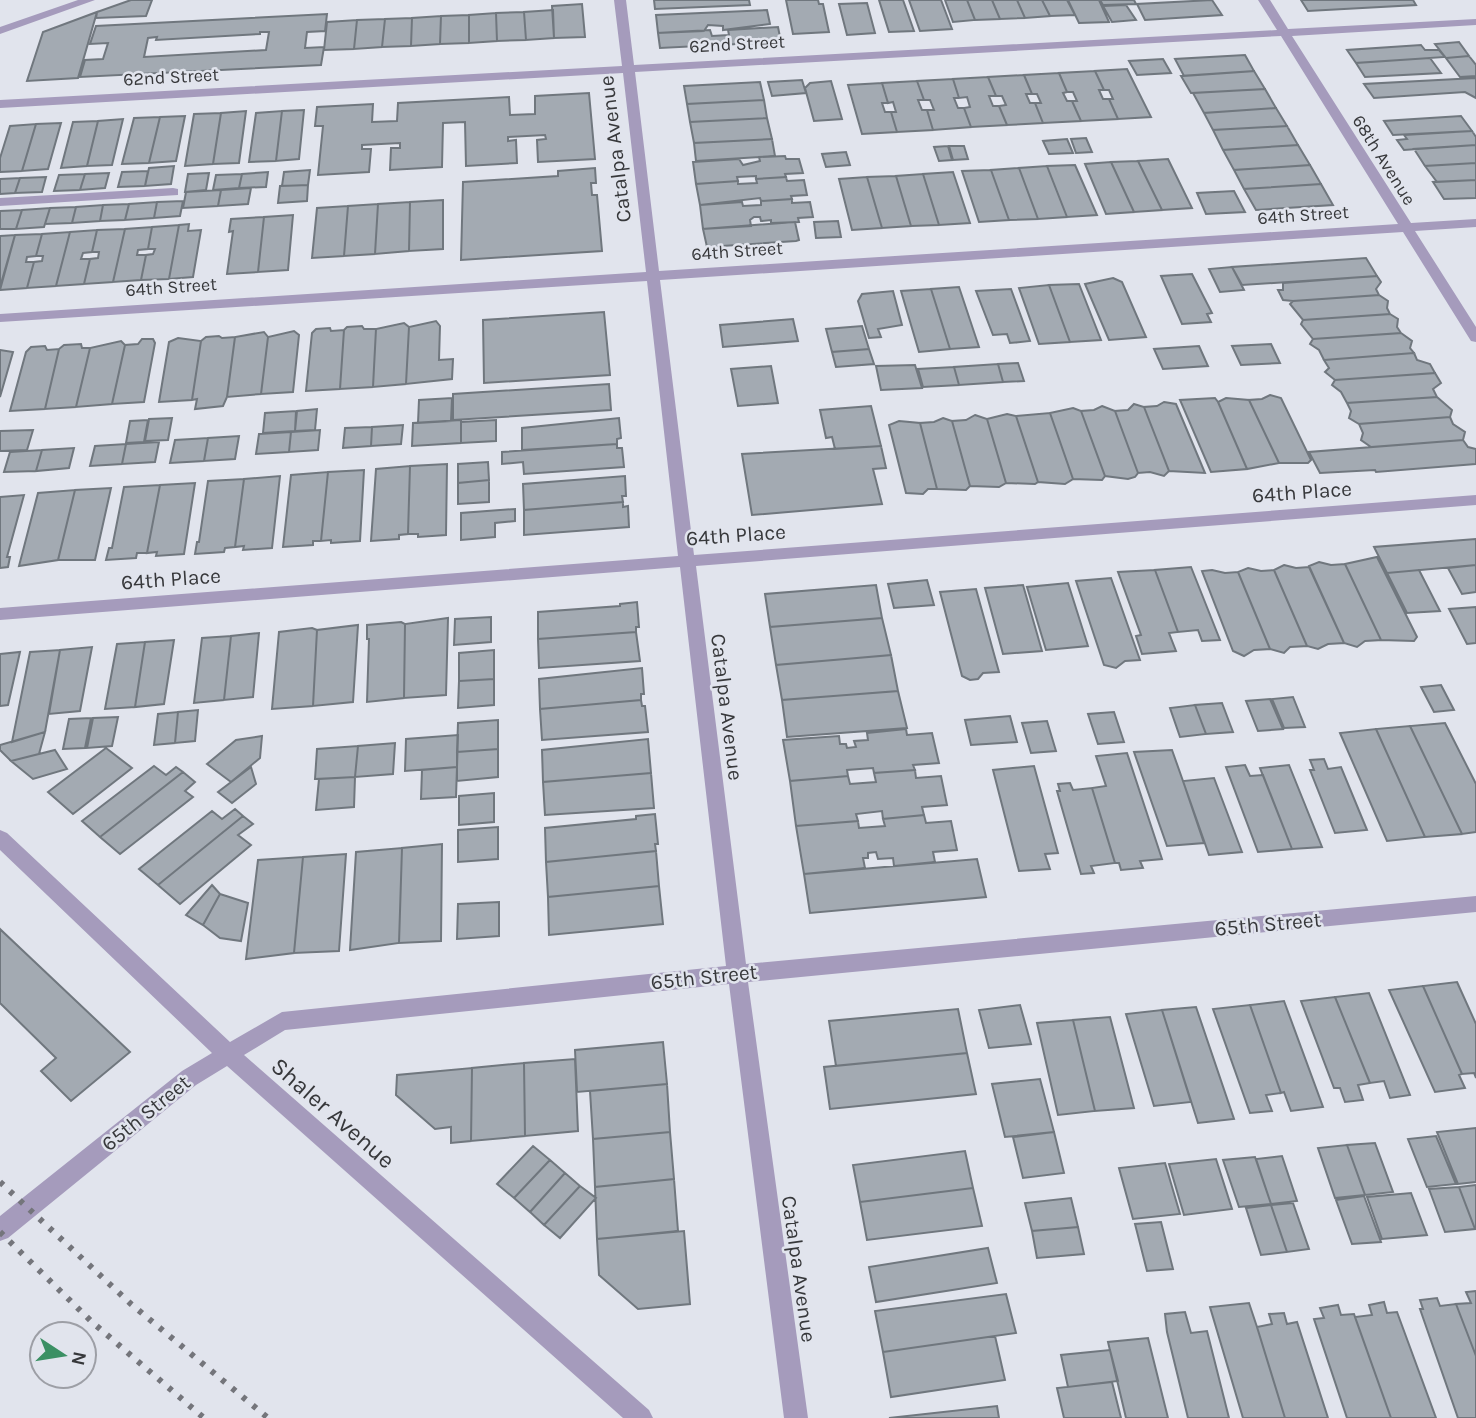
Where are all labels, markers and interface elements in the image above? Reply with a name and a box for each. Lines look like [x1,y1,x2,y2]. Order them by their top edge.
street label: 62nd Street [689,30,786,57]
street label: 62nd Street [123,63,220,90]
street label: Catalpa Avenue [594,74,636,224]
street label: 68th Avenue [1348,111,1420,209]
street label: 64th Street [1257,201,1350,229]
street label: 64th Street [691,237,784,265]
street label: 64th Street [125,273,218,301]
street label: 64th Place [1251,477,1353,507]
street label: 64th Place [685,520,787,550]
street label: 64th Place [120,564,222,594]
street label: Catalpa Avenue [706,632,748,782]
street label: 65th Street [1214,907,1322,941]
street label: 65th Street [649,959,759,995]
street label: Shaler Avenue [265,1052,401,1174]
street label: 65th Street [97,1070,195,1156]
street label: Catalpa Avenue [777,1194,821,1344]
north arrow [28,1320,98,1390]
text: N [66,1349,91,1367]

